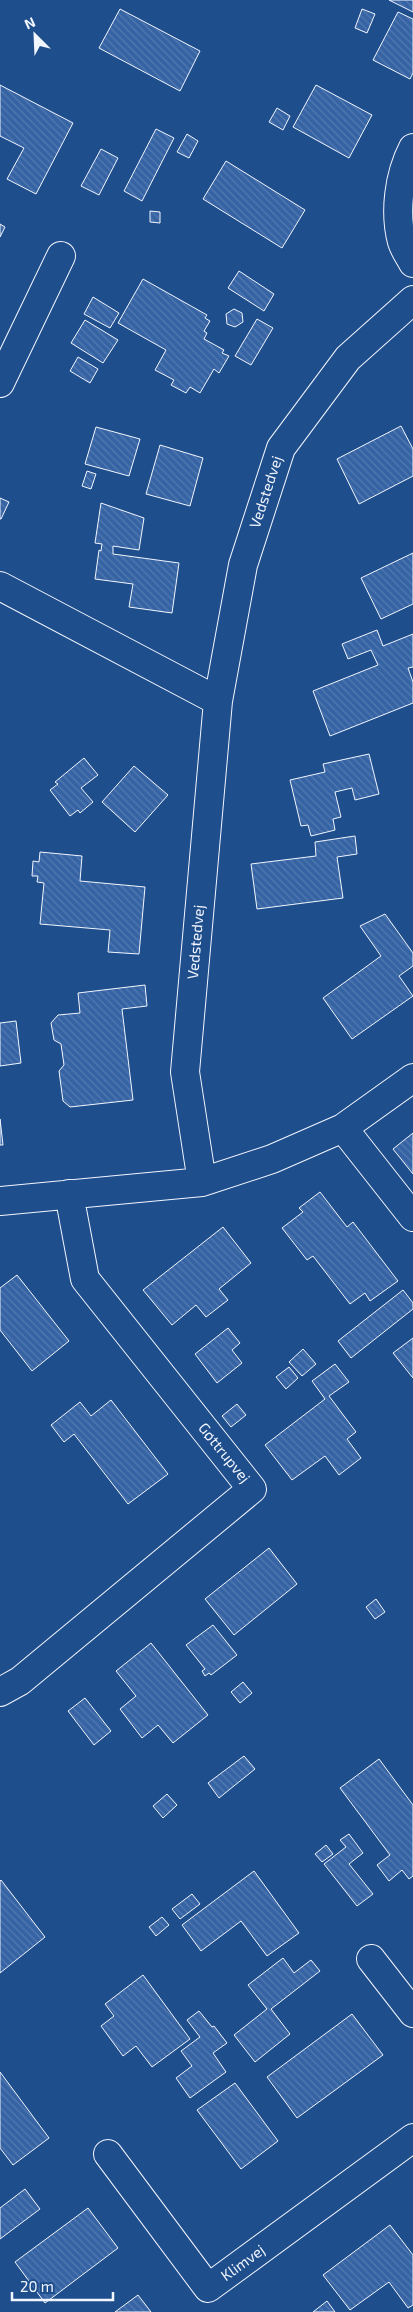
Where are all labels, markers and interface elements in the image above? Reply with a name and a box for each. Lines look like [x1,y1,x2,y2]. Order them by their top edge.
north arrow [10,10,60,60]
text: N [21,13,38,32]
street label: Vedstedvej [245,453,286,530]
street label: Vedstedvej [183,904,208,980]
street label: Gøttrupvej [194,1419,255,1487]
street label: Klimvej [217,2240,268,2285]
scale bar [12,2270,114,2302]
text: 20 m [20,2277,54,2295]

